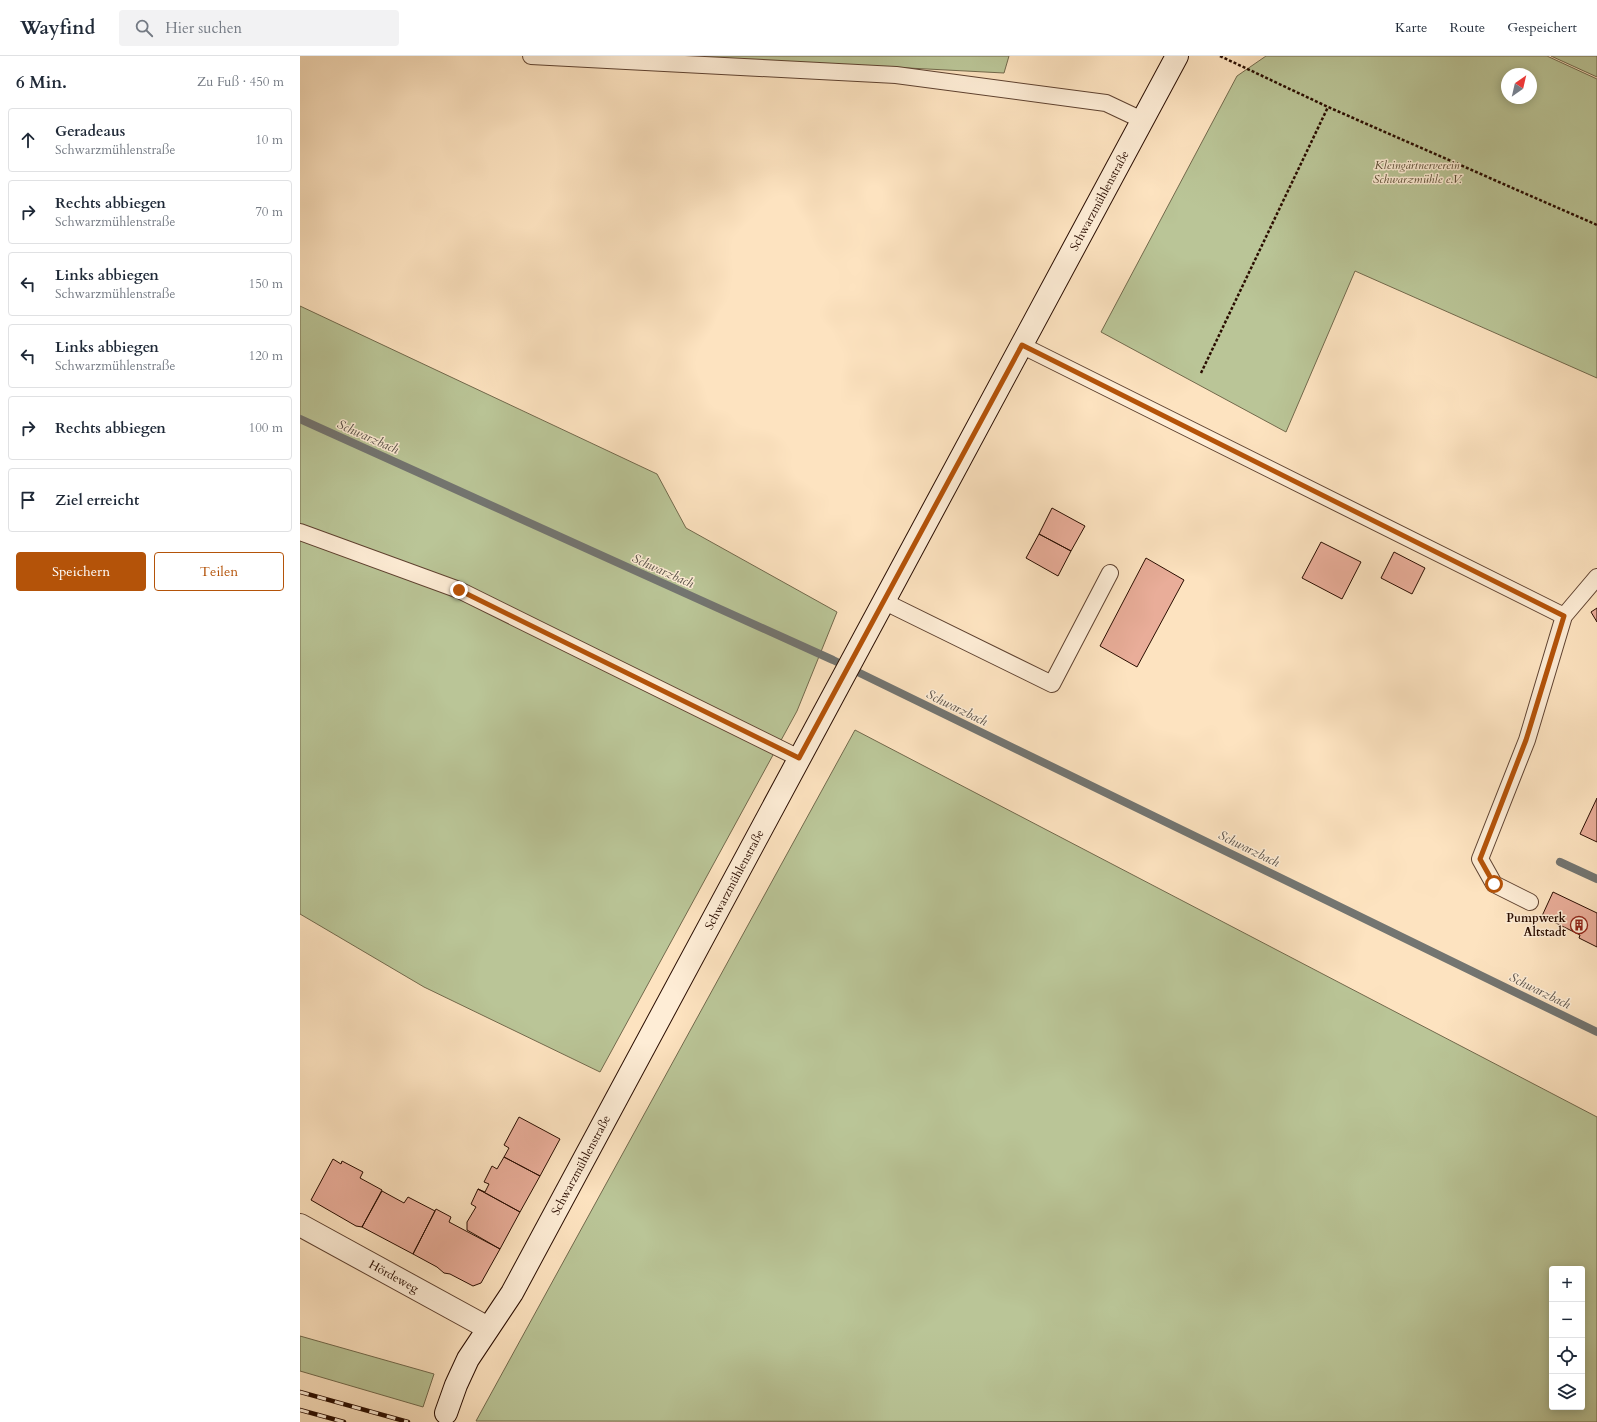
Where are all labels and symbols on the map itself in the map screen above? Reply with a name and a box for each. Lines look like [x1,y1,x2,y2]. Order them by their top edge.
north arrow [1501,68,1537,104]
street label: Schwarzmühlenstraße [1066,148,1133,253]
park label: Kleingärtnerverein Schwarzmühle e.V. [1373,157,1463,187]
water label: Schwarzbach [334,415,403,459]
water label: Schwarzbach [629,549,698,593]
route end [450,581,468,599]
water label: Schwarzbach [923,685,991,731]
water label: Schwarzbach [1215,826,1283,872]
street label: Schwarzmühlenstraße [701,827,768,932]
route start [1485,875,1503,893]
place label: Pumpwerk Altstadt [1506,910,1567,940]
building icon: Pumpwerk Altstadt [1569,915,1589,935]
water label: Schwarzbach [1506,968,1574,1014]
street label: Schwarzmühlenstraße [547,1112,614,1218]
street label: Hördeweg [366,1256,422,1297]

